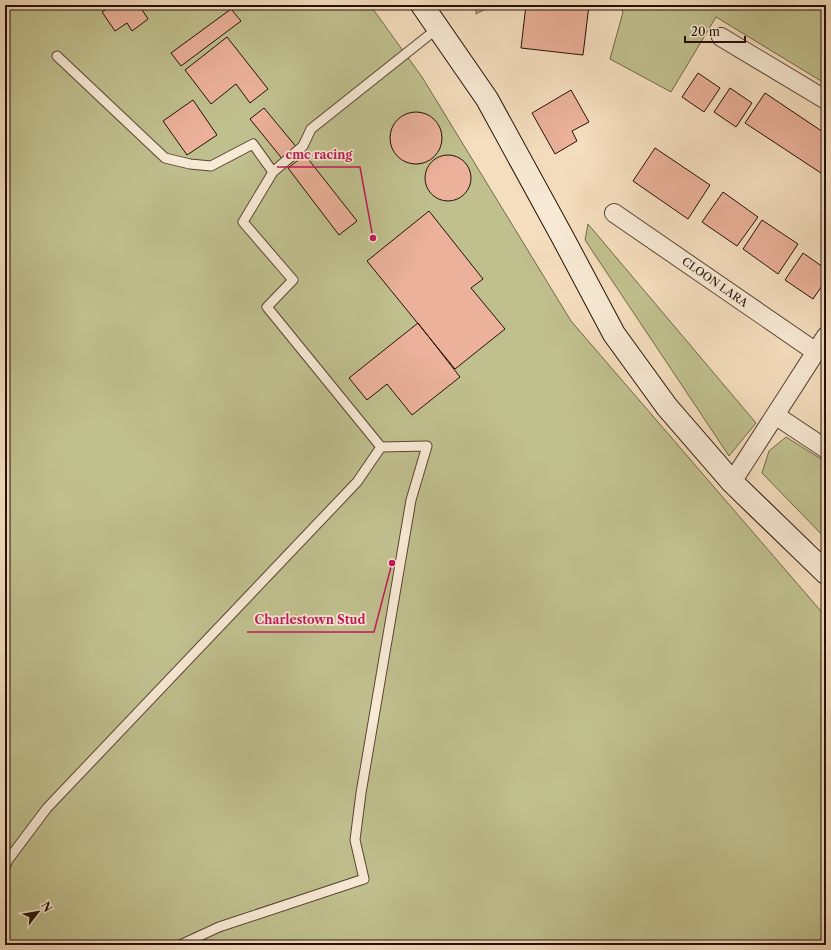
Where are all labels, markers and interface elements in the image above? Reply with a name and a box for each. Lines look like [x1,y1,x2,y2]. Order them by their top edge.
scale bar [685,18,745,44]
text: 20 m [691,24,720,39]
callout: cmc racing [277,143,360,167]
text: cmc racing [286,147,354,162]
street label: CLOON LARA [679,254,751,310]
callout: Charlestown Stud [247,608,374,632]
text: Charlestown Stud [255,612,365,627]
north arrow [18,892,58,932]
text: N [38,899,55,915]

